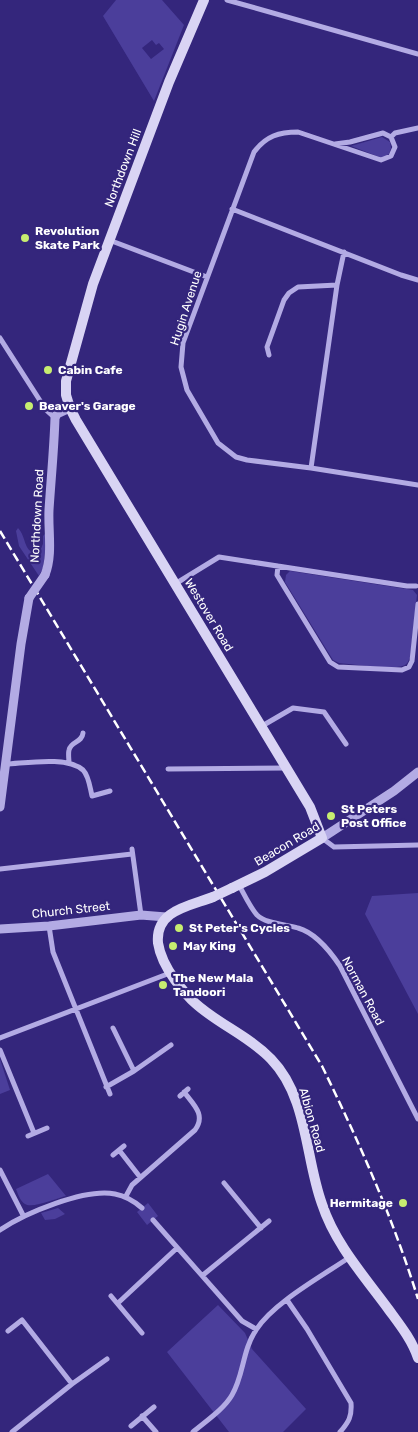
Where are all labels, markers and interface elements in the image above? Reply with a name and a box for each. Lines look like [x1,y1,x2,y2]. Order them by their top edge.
street label: Northdown Hill [102,127,144,209]
place label: Revolution Skate Park [35,224,100,252]
marker: Revolution Skate Park [19,232,31,244]
street label: Hugin Avenue [167,269,205,347]
place label: Cabin Cafe [58,363,123,377]
marker: Cabin Cafe [42,364,54,376]
place label: Beaver's Garage [39,399,136,413]
marker: Beaver's Garage [23,400,35,412]
street label: Northdown Road [28,469,46,563]
street label: Westover Road [182,576,236,654]
place label: St Peters Post Office [341,802,406,830]
marker: St Peters Post Office [325,810,337,822]
street label: Beacon Road [252,819,322,869]
street label: Church Street [31,899,111,921]
place label: St Peter's Cycles [189,921,290,935]
marker: St Peter's Cycles [173,922,185,934]
place label: May King [183,939,236,953]
marker: May King [167,940,179,952]
street label: Norman Road [339,954,387,1028]
place label: The New Mala Tandoori [173,971,253,999]
marker: The New Mala Tandoori [157,979,169,991]
street label: Albion Road [296,1086,328,1154]
place label: Hermitage [330,1196,393,1210]
marker: Hermitage [397,1197,409,1209]

